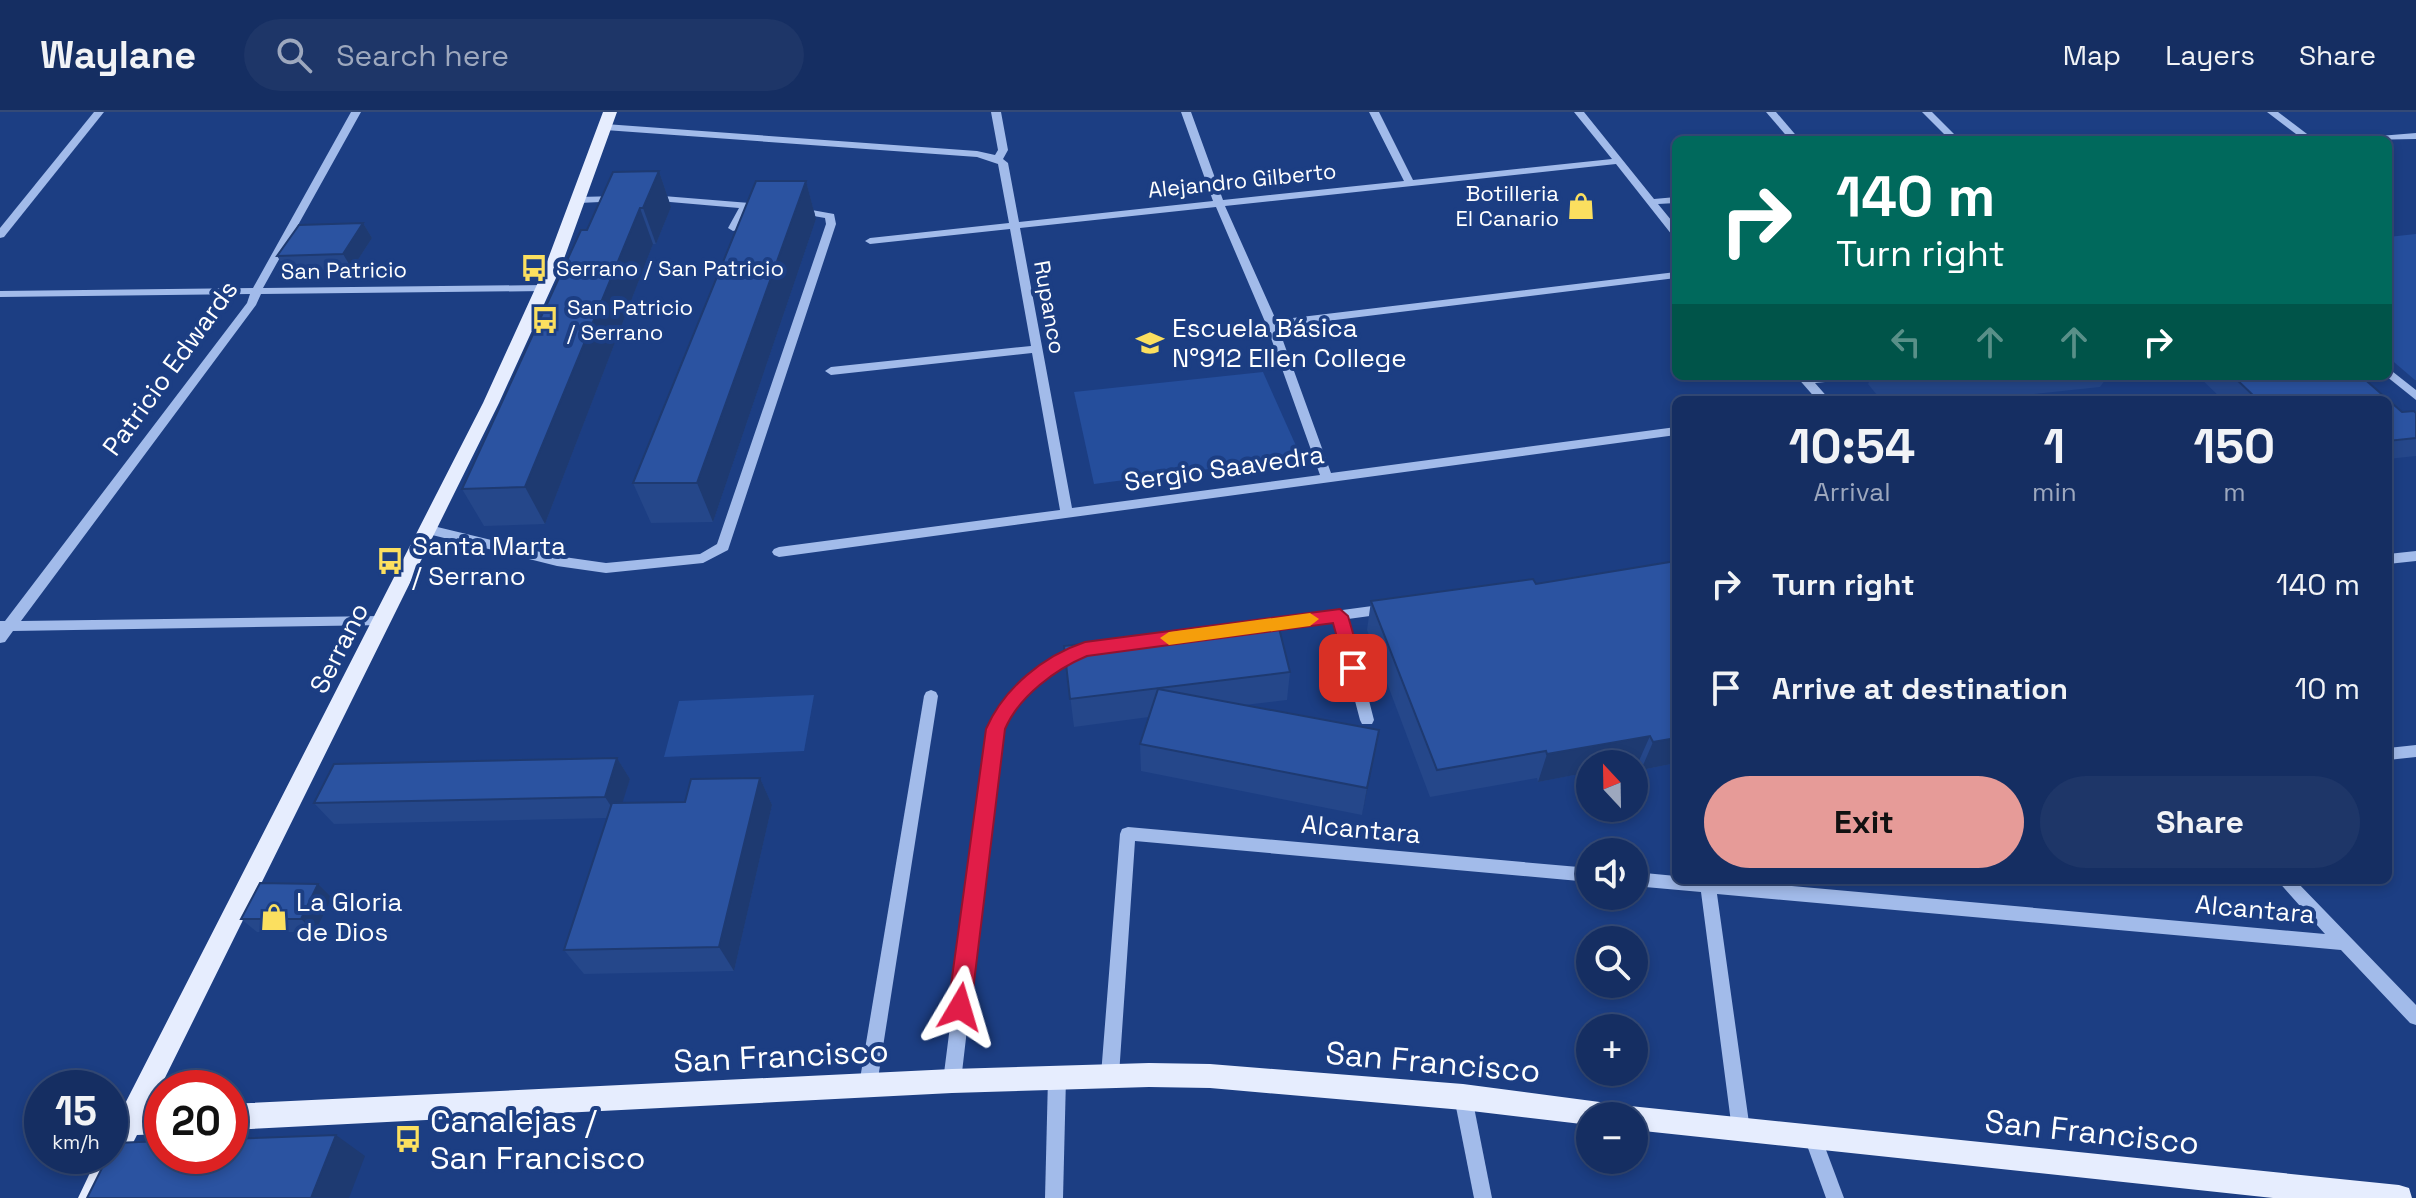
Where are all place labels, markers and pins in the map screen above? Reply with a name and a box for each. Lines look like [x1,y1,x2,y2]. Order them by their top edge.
place label: Botilleria El Canario [1455,179,1559,232]
shop icon: Botilleria El Canario [1566,191,1596,221]
bus stop icon: Serrano / San Patricio [519,253,549,283]
place label: Serrano / San Patricio [556,254,784,282]
place label: San Patricio / Serrano [567,293,693,346]
bus stop icon: San Patricio / Serrano [530,305,560,335]
place label: Escuela Básica N°912 Ellen College [1172,311,1407,375]
school or university icon: Escuela Básica N°912 Ellen College [1135,328,1165,358]
place label: Santa Marta / Serrano [412,529,566,593]
bus stop icon: Santa Marta / Serrano [375,546,405,576]
pin [1319,634,1387,702]
place label: La Gloria de Dios [296,885,403,949]
shop icon: La Gloria de Dios [259,902,289,932]
place label: Canalejas / San Francisco [430,1101,645,1178]
bus stop icon: Canalejas / San Francisco [393,1124,423,1154]

